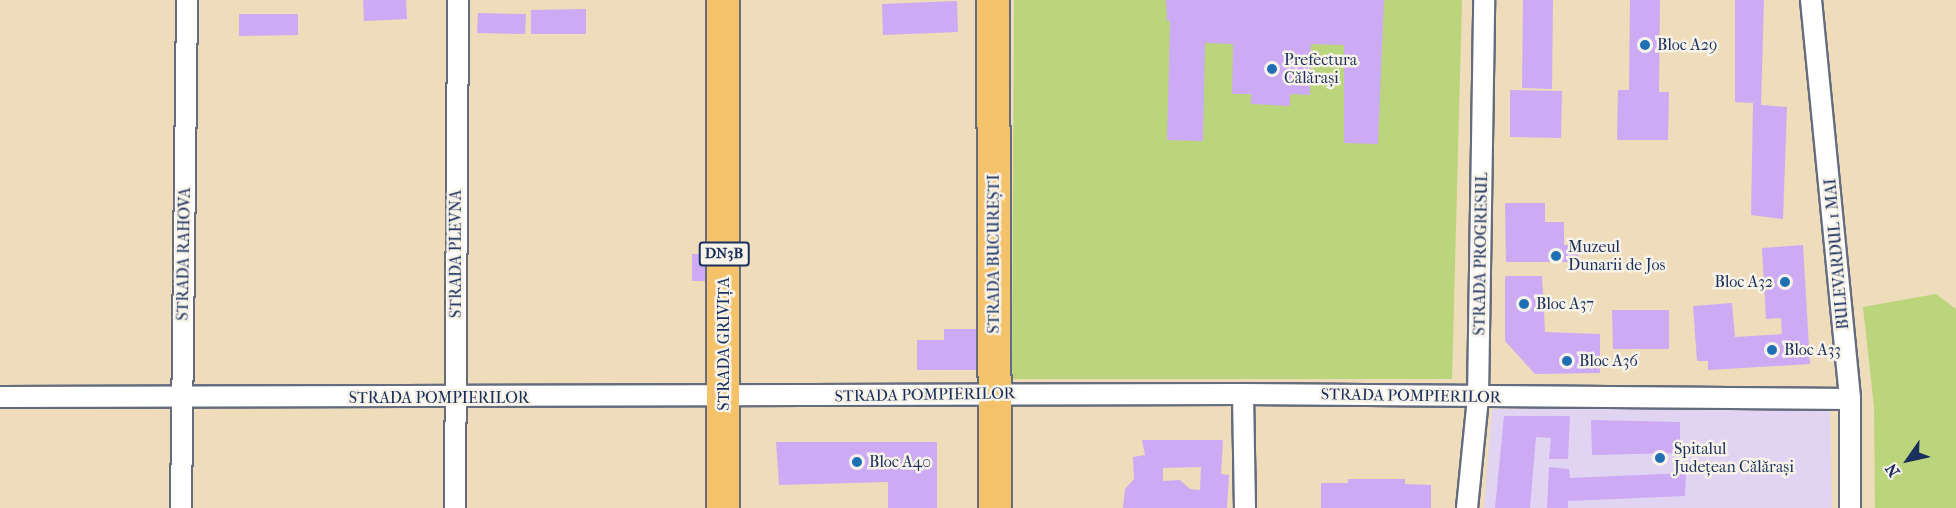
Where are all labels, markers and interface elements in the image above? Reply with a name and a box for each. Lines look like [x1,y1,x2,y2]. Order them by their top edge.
place label: Bloc A29 [1657,35,1717,55]
marker: Bloc A29 [1638,38,1652,52]
place label: Prefectura Călărași [1284,50,1357,88]
marker: Prefectura Călărași [1265,62,1279,76]
street label: STRADA PROGRESUL [1470,172,1492,336]
street label: STRADA BUCUREȘTI [984,174,1004,334]
street label: BULEVARDUL 1 MAI [1821,178,1853,330]
street label: STRADA RAHOVA [173,187,195,321]
street label: STRADA PLEVNA [446,190,466,318]
place label: Muzeul Dunarii de Jos [1568,237,1665,275]
road number: DN3B [698,242,750,266]
marker: Muzeul Dunarii de Jos [1549,249,1563,263]
place label: Bloc A32 [1715,272,1773,292]
marker: Bloc A32 [1778,275,1792,289]
street label: STRADA GRIVIȚA [714,277,734,411]
place label: Bloc A37 [1536,294,1594,314]
marker: Bloc A37 [1517,297,1531,311]
place label: Bloc A33 [1784,340,1841,360]
marker: Bloc A33 [1765,343,1779,357]
place label: Bloc A36 [1579,351,1638,371]
marker: Bloc A36 [1560,354,1574,368]
street label: STRADA POMPIERILOR [835,384,1015,406]
street label: STRADA POMPIERILOR [1321,385,1501,407]
street label: STRADA POMPIERILOR [349,388,529,408]
north arrow [1878,430,1938,490]
place label: Spitalul Județean Călărași [1674,439,1794,477]
marker: Spitalul Județean Călărași [1651,449,1669,467]
place label: Bloc A40 [869,452,931,472]
marker: Bloc A40 [850,455,864,469]
text: N [1881,460,1904,481]

